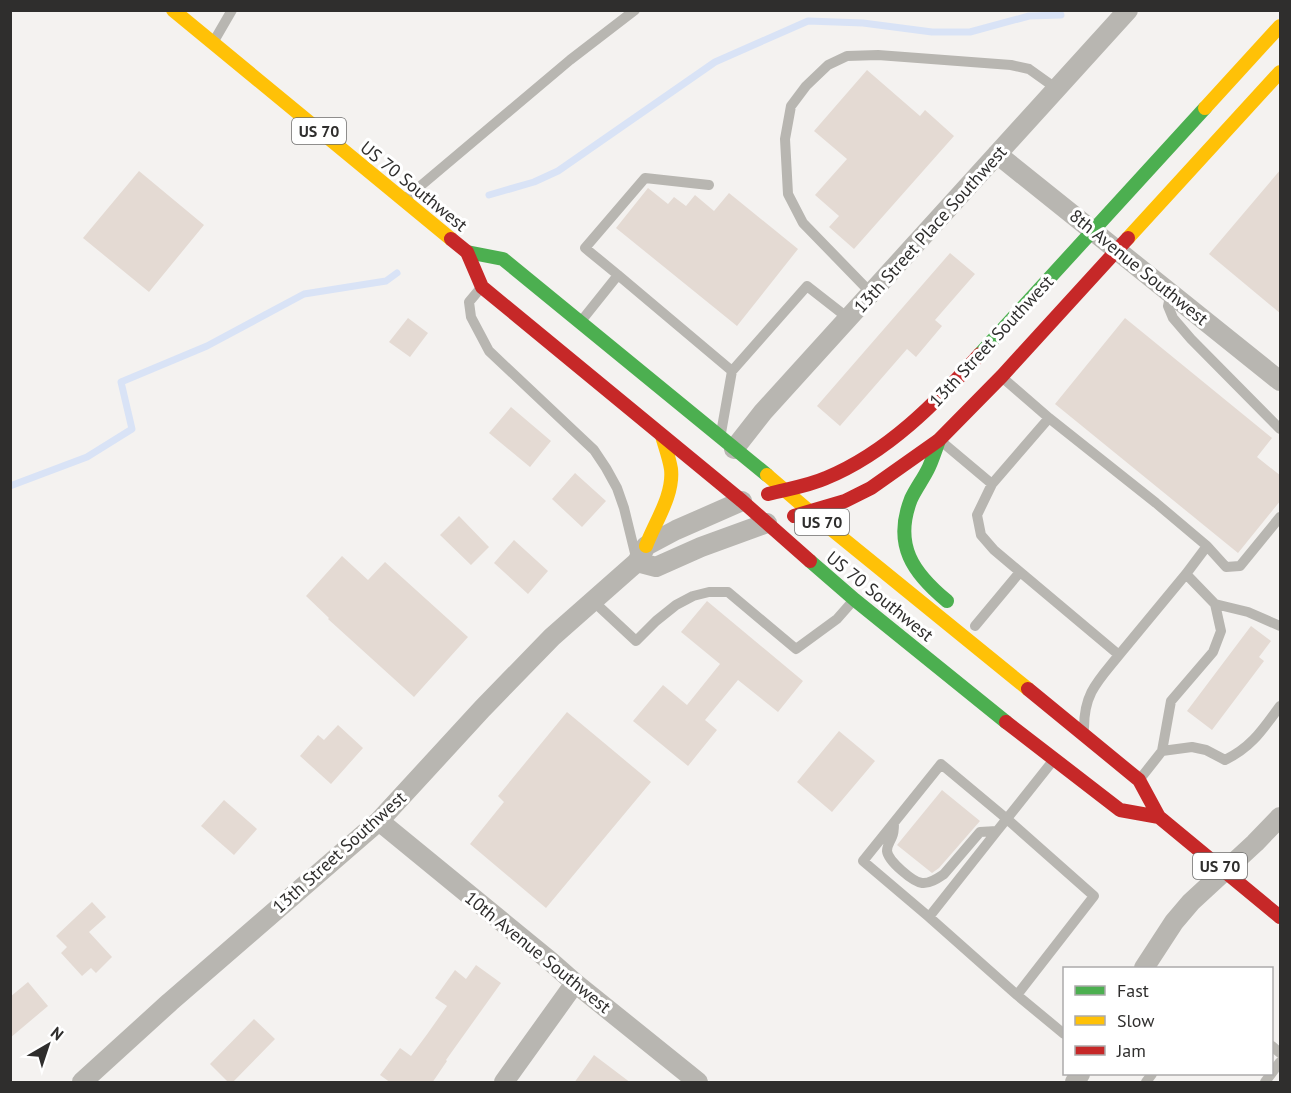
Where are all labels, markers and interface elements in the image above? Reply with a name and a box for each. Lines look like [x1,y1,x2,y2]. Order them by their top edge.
road number: US 70 [292,118,346,144]
street label: US 70 Southwest [356,136,472,236]
street label: 13th Street Place Southwest [849,140,1011,318]
street label: 8th Avenue Southwest [1065,204,1213,330]
street label: 13th Street Southwest [924,270,1058,412]
road number: US 70 [795,509,849,535]
street label: US 70 Southwest [822,546,938,646]
street label: 13th Street Southwest [267,786,411,918]
road number: US 70 [1193,853,1247,879]
street label: 10th Avenue Southwest [460,886,616,1018]
legend [1063,967,1273,1075]
text: Fast [1117,979,1149,1002]
text: Slow [1117,1009,1155,1032]
north arrow [18,1015,78,1075]
text: N [47,1022,68,1044]
text: Jam [1116,1039,1146,1062]

